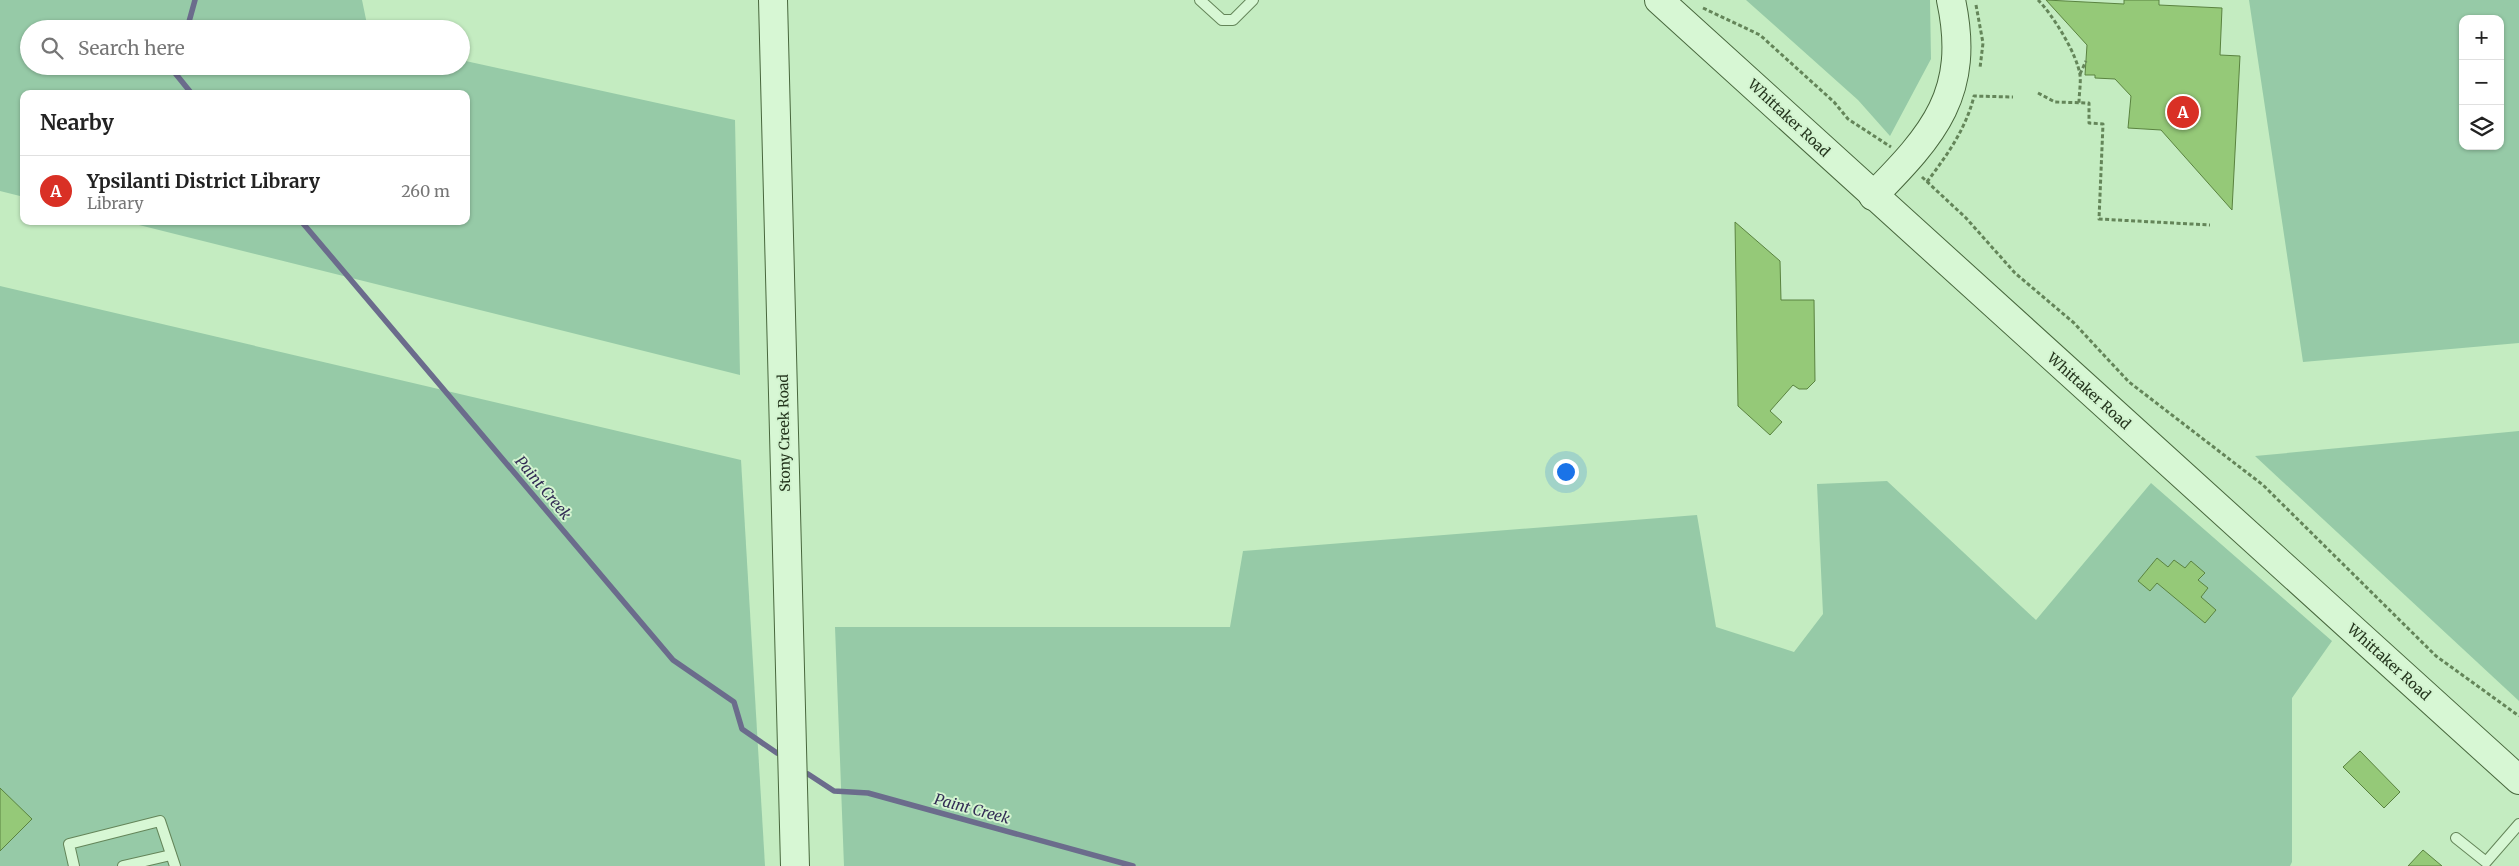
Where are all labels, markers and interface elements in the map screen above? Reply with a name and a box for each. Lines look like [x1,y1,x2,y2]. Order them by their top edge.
map controls [2459,15,2504,150]
button: + [2459,15,2504,60]
search box [20,20,470,75]
icon: search [38,34,66,62]
text: Search here [78,36,185,60]
button: − [2459,60,2504,105]
street label: Whittaker Road [1743,75,1834,161]
pin: A [2167,93,2199,131]
button: layers [2459,105,2504,150]
text: Nearby [40,109,114,136]
text: Ypsilanti District Library [87,169,320,193]
text: A [50,181,62,201]
text: 260 m [401,181,450,201]
text: Library [87,193,144,213]
street label: Whittaker Road [2043,348,2135,433]
street label: Stony Creek Road [774,373,794,492]
water label: Paint Creek [511,452,576,524]
your location [1553,459,1579,485]
street label: Whittaker Road [2343,619,2435,704]
water label: Paint Creek [932,789,1013,828]

